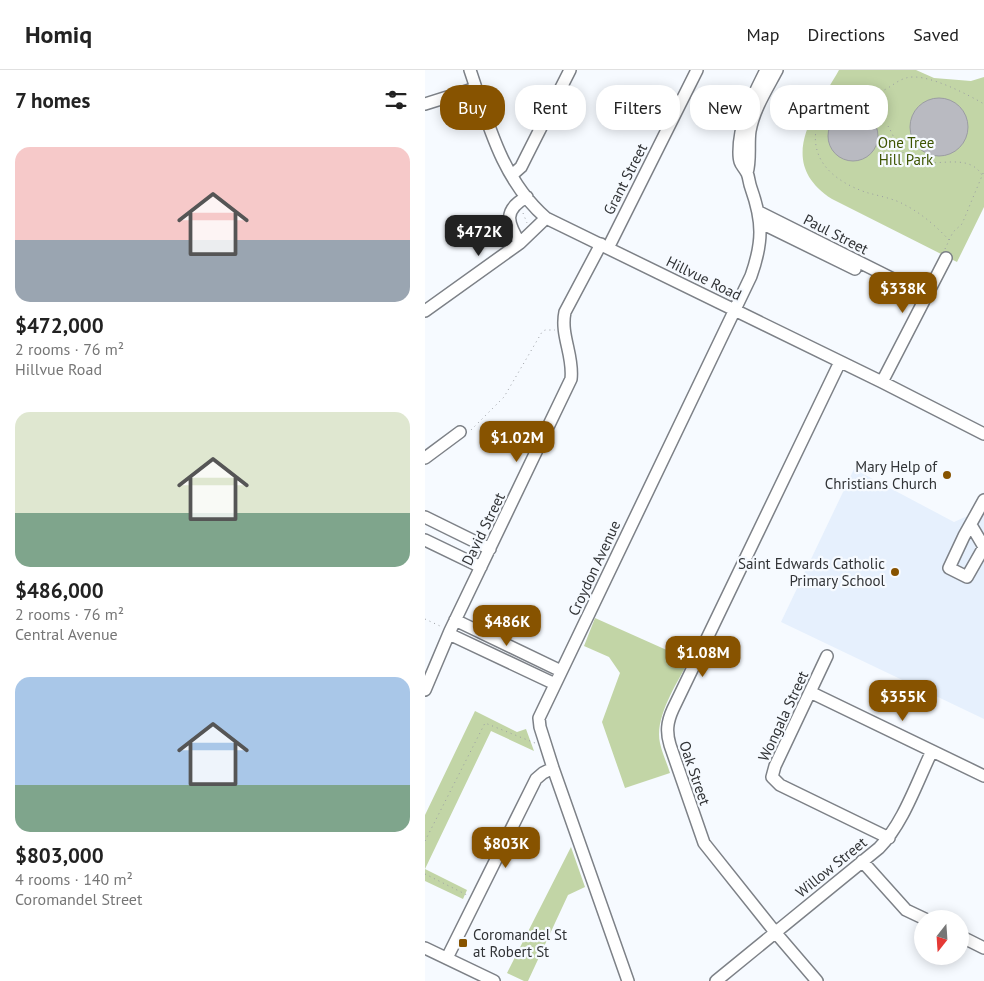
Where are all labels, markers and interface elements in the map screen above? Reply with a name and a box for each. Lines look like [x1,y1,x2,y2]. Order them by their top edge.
text: Homiq [25,19,92,50]
text: Map [747,23,779,46]
text: Directions [807,23,885,46]
text: Saved [913,23,959,46]
chip: Buy [440,85,505,130]
chip: Rent [515,85,586,130]
chip: Filters [596,85,680,130]
chip: New [690,85,760,130]
chip: Apartment [770,85,888,130]
icon: filters [382,86,410,114]
text: 7 homes [15,87,90,114]
park label: One Tree Hill Park [878,133,934,169]
street label: Grant Street [599,140,651,218]
icon: home [168,179,258,269]
street label: Paul Street [800,210,872,258]
pin: $472K [444,214,514,257]
text: $472K [456,221,502,241]
street label: Hillvue Road [663,252,745,304]
pin: $338K [868,272,938,314]
text: $338K [880,278,926,298]
text: $472,000 [15,312,104,339]
text: 2 rooms · 76 m² [15,339,124,359]
text: Hillvue Road [15,359,102,379]
pin: $1.02M [476,420,558,463]
text: $1.02M [490,427,544,447]
icon: home [168,444,258,534]
place label: Mary Help of Christians Church [825,457,938,493]
marker: Mary Help of Christians Church [941,469,953,481]
street label: David Street [457,489,509,569]
street label: Croydon Avenue [564,517,624,619]
place label: Saint Edwards Catholic Primary School [738,554,886,590]
marker: Saint Edwards Catholic Primary School [889,566,901,578]
text: $486,000 [15,577,104,604]
text: 2 rooms · 76 m² [15,604,124,624]
pin: $486K [472,604,542,647]
text: $486K [484,611,530,631]
text: Central Avenue [15,624,118,644]
pin: $1.08M [662,636,744,678]
text: $1.08M [676,642,730,662]
street label: Wongala Street [754,668,812,764]
pin: $355K [868,680,938,722]
text: $355K [880,686,926,706]
icon: home [168,709,258,799]
street label: Oak Street [675,738,715,808]
pin: $803K [471,826,541,869]
text: $803K [483,833,529,853]
street label: Willow Street [792,833,870,901]
text: $803,000 [15,842,104,869]
text: 4 rooms · 140 m² [15,869,133,889]
text: Coromandel Street [15,889,142,909]
north arrow [914,910,969,965]
map controls [914,910,969,965]
place label: Coromandel St at Robert St [473,925,567,961]
marker: Coromandel St at Robert St [457,937,469,949]

